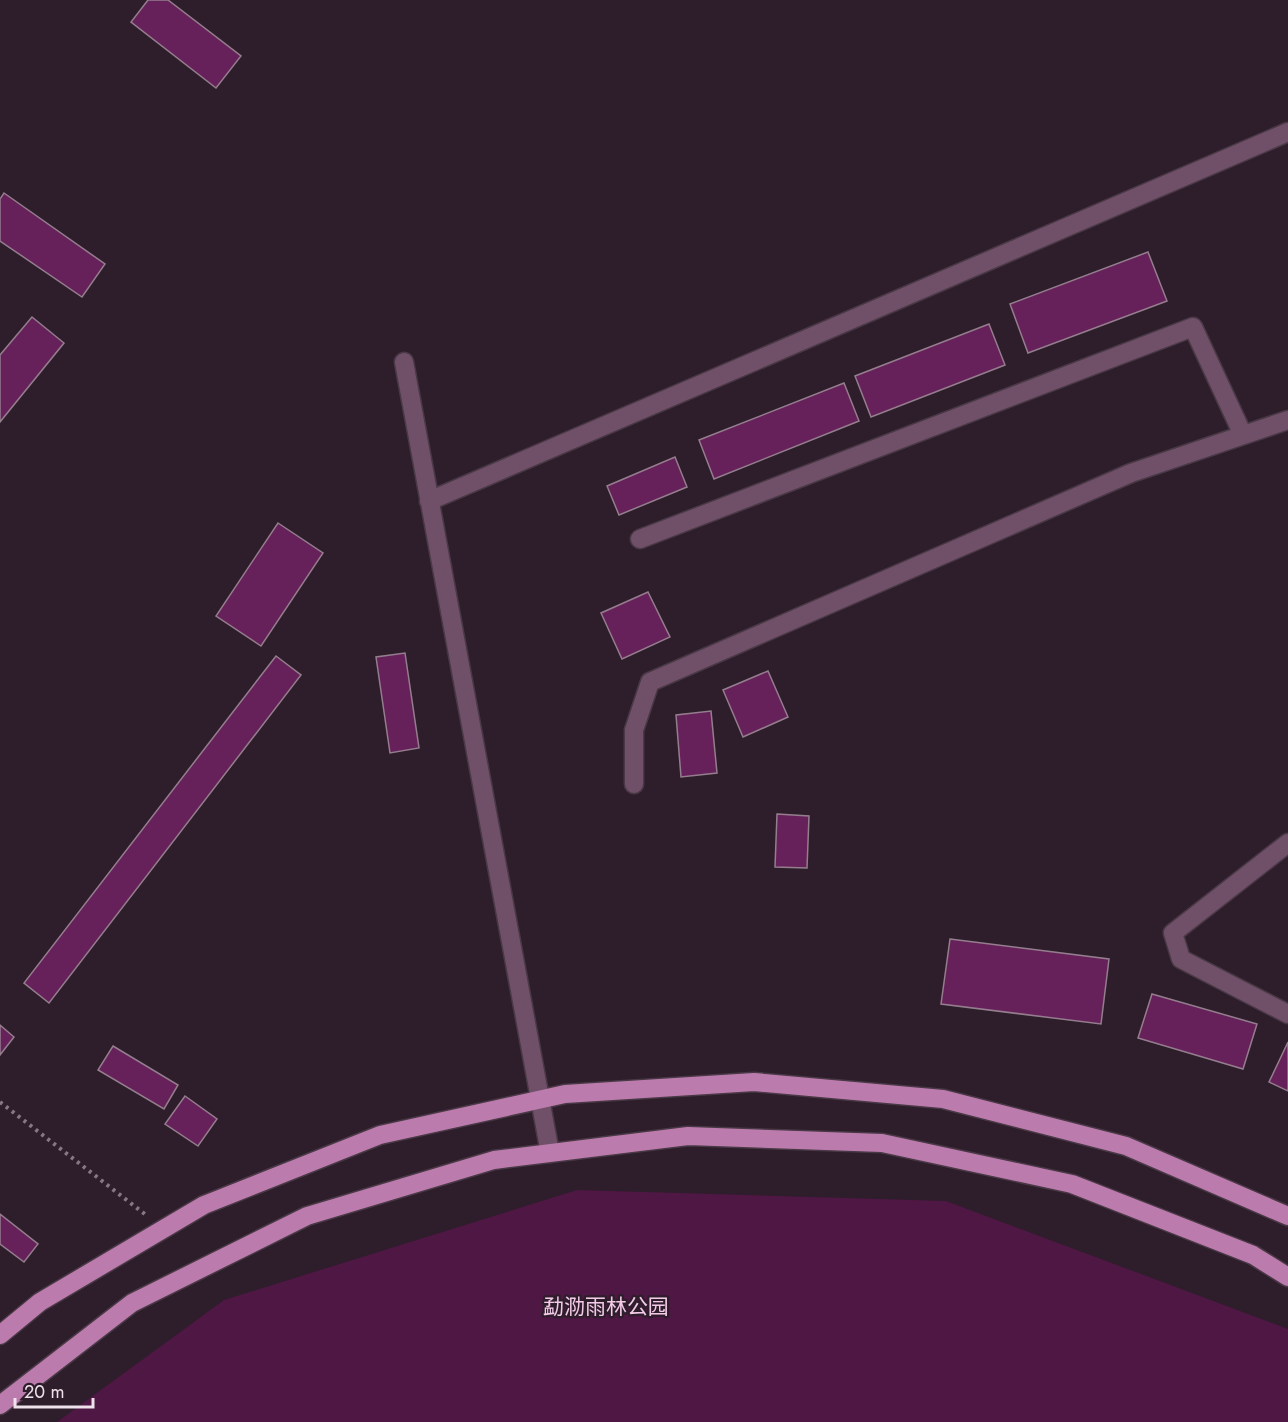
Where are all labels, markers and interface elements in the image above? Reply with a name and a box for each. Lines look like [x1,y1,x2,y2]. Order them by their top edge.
park label: 勐泐雨林公园 [543,1292,669,1322]
scale bar [15,1371,93,1409]
text: 20 m [24,1379,64,1405]

